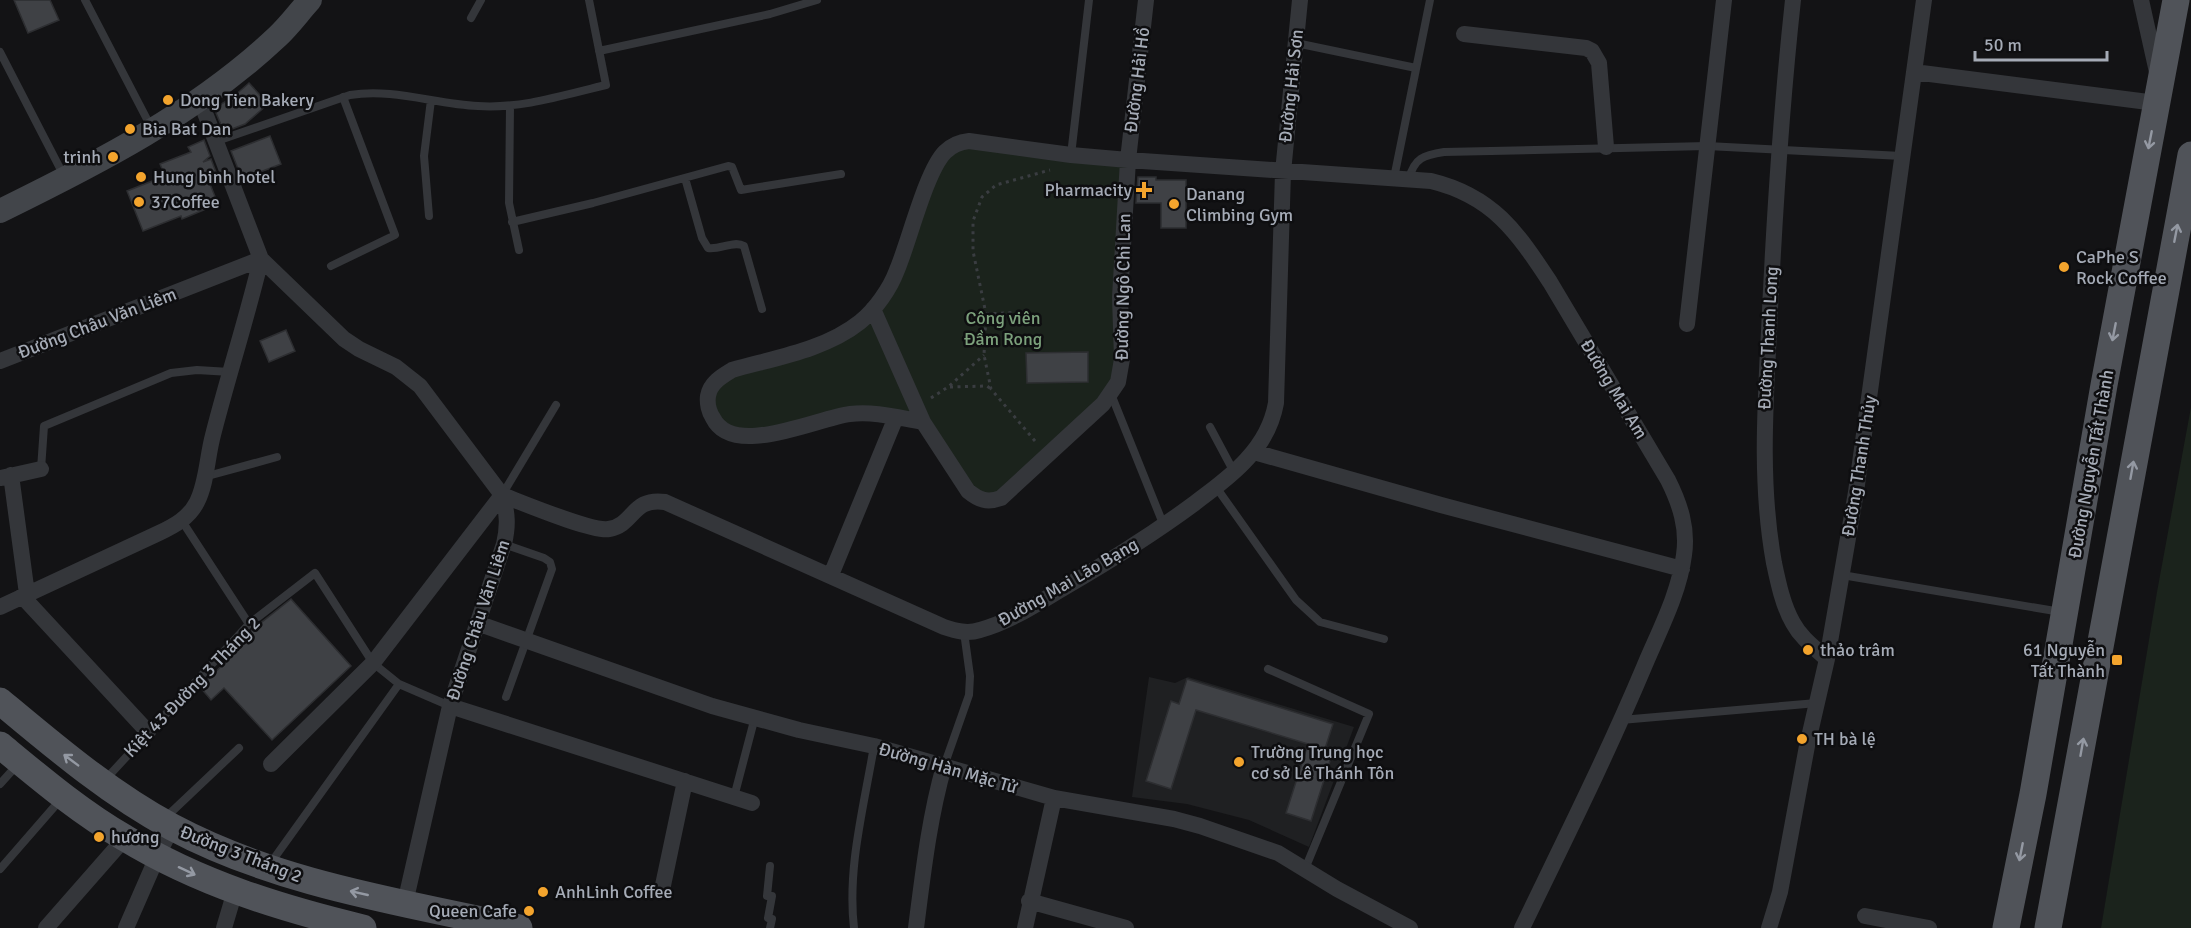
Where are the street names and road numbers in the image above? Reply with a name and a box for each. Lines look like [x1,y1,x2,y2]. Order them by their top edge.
street label: Đường Hải Hồ [1120,26,1154,134]
street label: Đường Hải Sơn [1274,28,1308,144]
street label: Đường Ngô Chi Lan [1111,213,1135,361]
street label: Đường Thanh Long [1753,266,1783,410]
street label: Đường Châu Văn Liêm [15,283,179,363]
street label: Đường Mai Am [1576,335,1652,443]
street label: Đường Nguyễn Tất Thành [2064,368,2118,560]
street label: Đường Thanh Thủy [1837,393,1881,538]
street label: Đường Mai Lão Bạng [994,533,1142,631]
street label: Đường Châu Văn Liêm [442,537,514,703]
street label: Kiệt 43 Đường 3 Tháng 2 [119,612,265,762]
street label: Đường Hàn Mặc Tử [876,738,1021,799]
street label: Đường 3 Tháng 2 [177,821,305,887]

